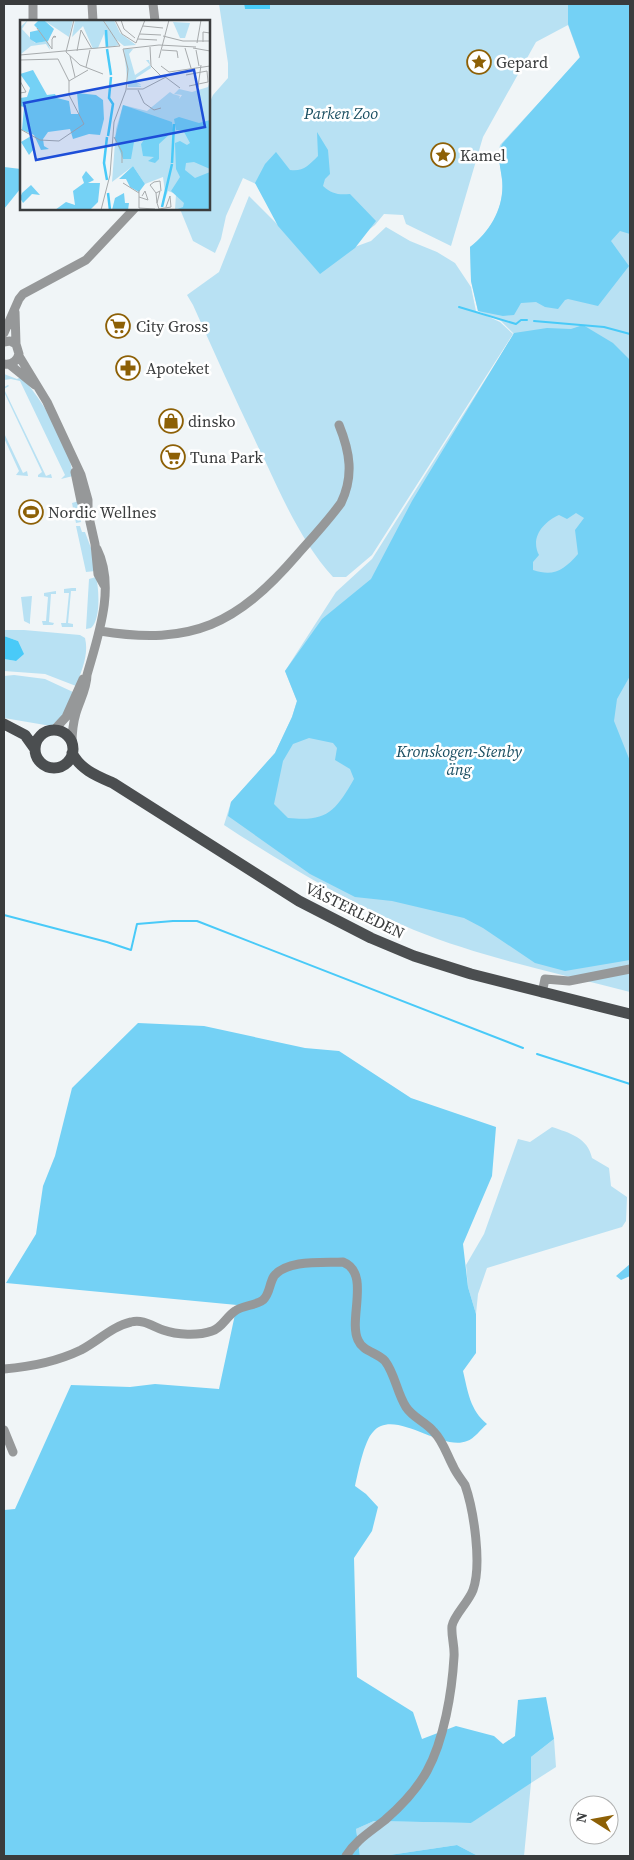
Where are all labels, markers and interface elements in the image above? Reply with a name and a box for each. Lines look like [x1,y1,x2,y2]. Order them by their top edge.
inset map [20,20,210,210]
place icon: Gepard [466,49,492,75]
place label: Gepard [496,51,548,73]
park label: Parken Zoo [303,102,378,124]
place icon: Kamel [430,142,456,168]
place label: Kamel [460,144,506,166]
supermarket icon: City Gross [105,313,131,339]
place label: City Gross [136,315,208,337]
pharmacy icon: Apoteket [115,355,141,381]
place label: Apoteket [146,357,210,379]
shop icon: dinsko [158,408,184,434]
place label: dinsko [188,410,236,432]
supermarket icon: Tuna Park [160,444,186,470]
place label: Tuna Park [190,446,263,468]
sports icon: Nordic Wellnes [18,499,44,525]
place label: Nordic Wellnes [48,501,157,523]
park label: Kronskogen-Stenby äng [395,740,522,780]
street label: VÄSTERLEDEN [301,876,409,944]
north arrow [569,1795,619,1845]
text: N [570,1811,592,1824]

